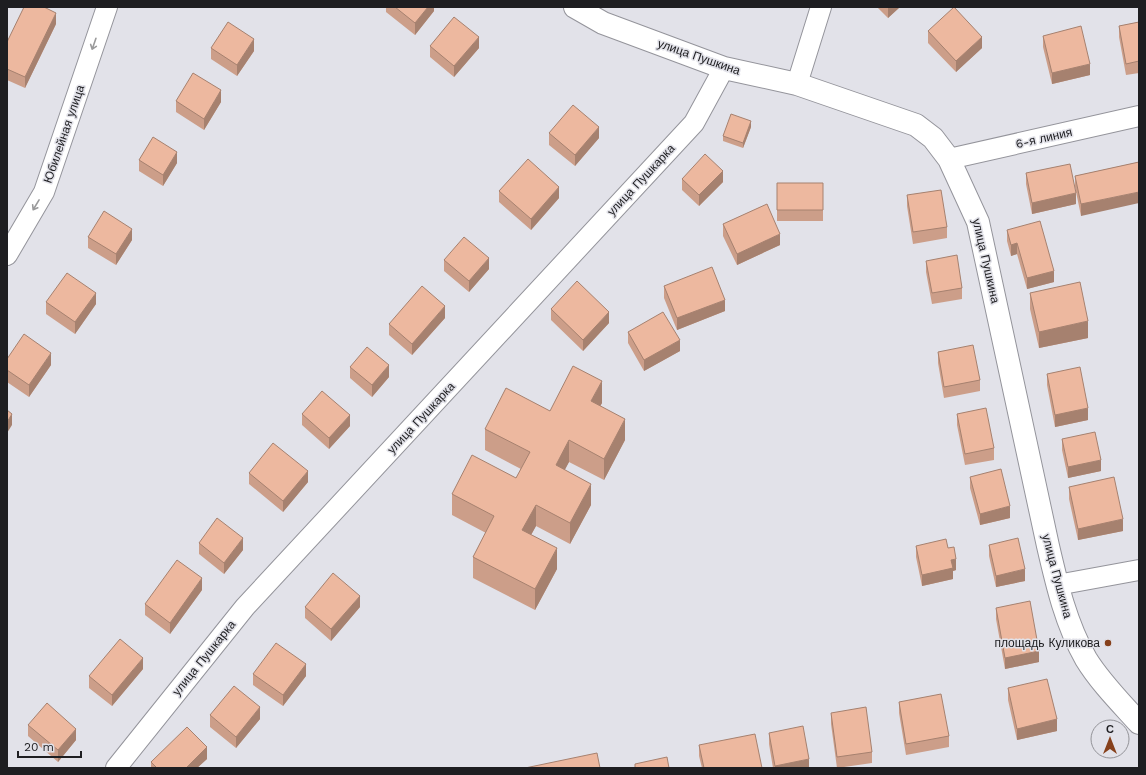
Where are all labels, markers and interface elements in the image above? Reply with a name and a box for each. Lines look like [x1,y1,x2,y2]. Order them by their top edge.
street label: улица Пушкина [656,36,743,78]
one-way arrow [90,38,98,50]
street label: Юбилейная улица [41,83,87,185]
street label: 6-я линия [1014,125,1074,151]
street label: улица Пушкарка [604,141,678,219]
one-way arrow [32,199,40,211]
street label: улица Пушкина [969,217,1003,305]
street label: улица Пушкарка [384,379,458,457]
street label: улица Пушкина [1039,532,1075,620]
street label: улица Пушкарка [169,617,239,698]
place label: площадь Куликова [994,636,1100,650]
marker: площадь Куликова [1103,638,1113,648]
north arrow [1090,719,1130,759]
text: С [1106,723,1114,736]
scale bar [18,733,81,759]
text: 20 m [24,740,54,754]

